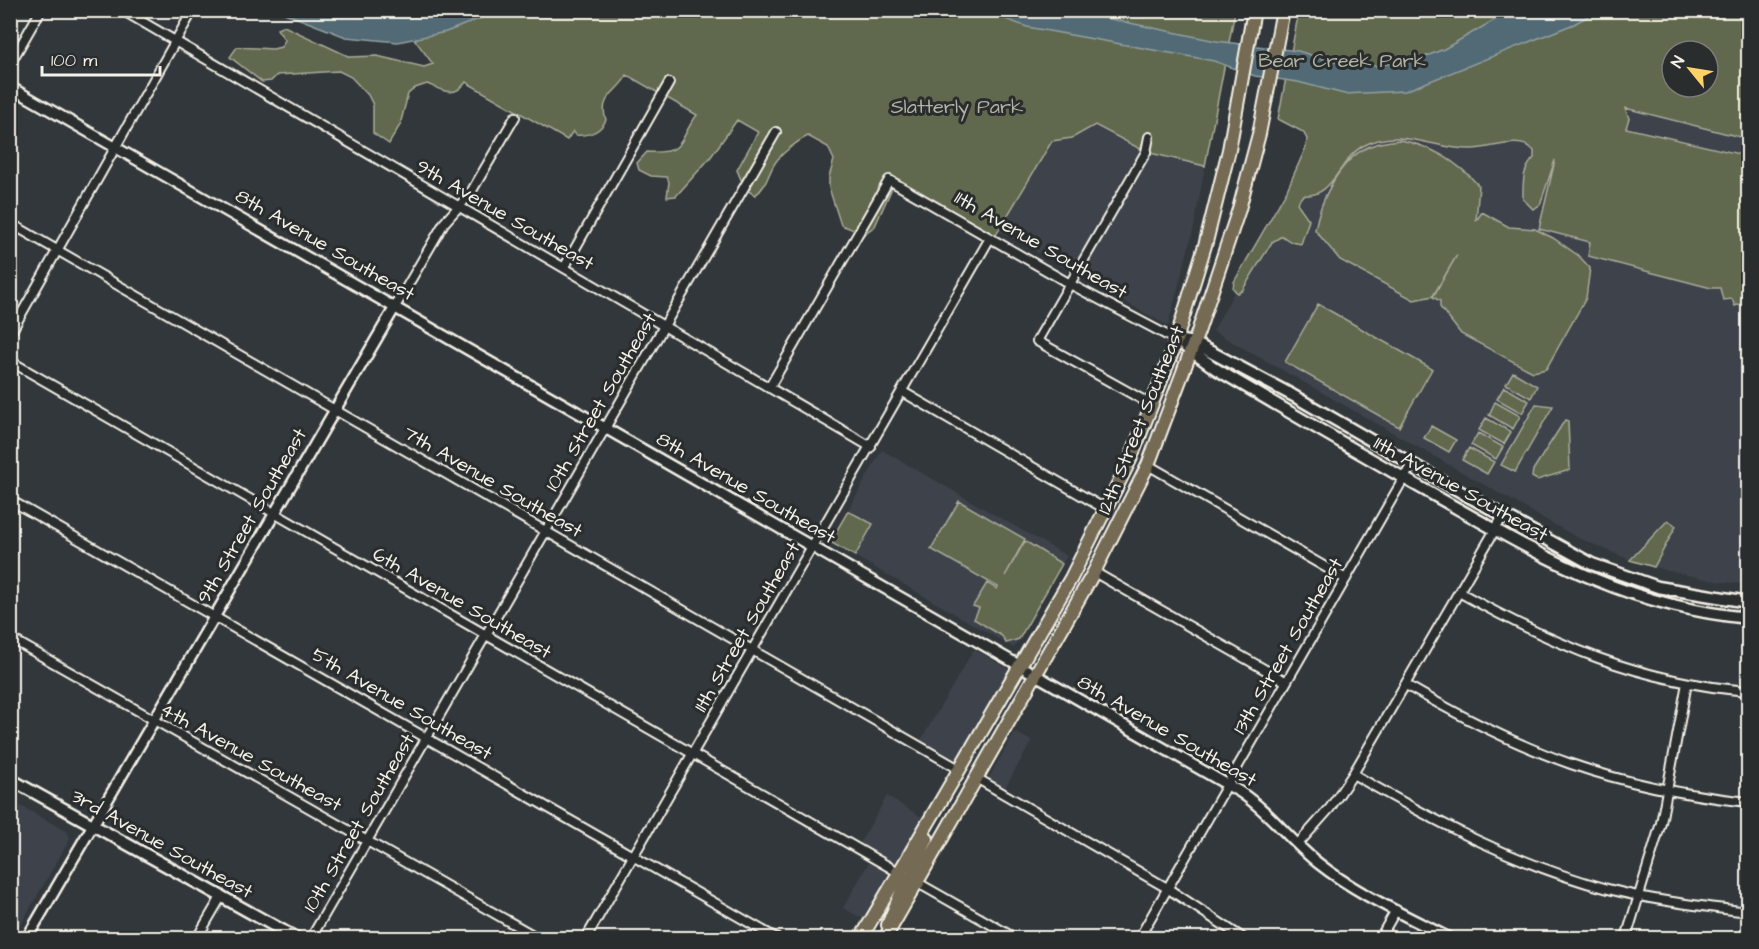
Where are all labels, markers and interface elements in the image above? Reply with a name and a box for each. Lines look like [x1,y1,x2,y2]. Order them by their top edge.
scale bar [42,39,160,77]
north arrow [1660,39,1720,99]
park label: Bear Creek Park [1258,47,1426,75]
text: 100 m [51,48,97,73]
text: N [1666,52,1690,72]
park label: Slatterly Park [891,93,1023,122]
street label: 9th Avenue Southeast [411,152,599,278]
street label: 8th Avenue Southeast [230,182,420,308]
street label: 11th Avenue Southeast [949,184,1133,306]
street label: 10th Street Southeast [538,307,664,497]
street label: 12th Street Southeast [1090,322,1192,518]
street label: 7th Avenue Southeast [398,419,588,545]
street label: 9th Street Southeast [190,423,314,609]
street label: 8th Avenue Southeast [651,425,841,551]
street label: 11th Avenue Southeast [1369,429,1553,549]
street label: 11th Street Southeast [687,537,807,717]
street label: 6th Avenue Southeast [367,540,557,666]
street label: 13th Street Southeast [1226,552,1350,740]
street label: 5th Avenue Southeast [306,641,498,767]
street label: 8th Avenue Southeast [1072,668,1262,794]
street label: 4th Avenue Southeast [155,695,347,819]
street label: 10th Street Southeast [296,728,422,918]
street label: 3rd Avenue Southeast [66,782,258,906]

